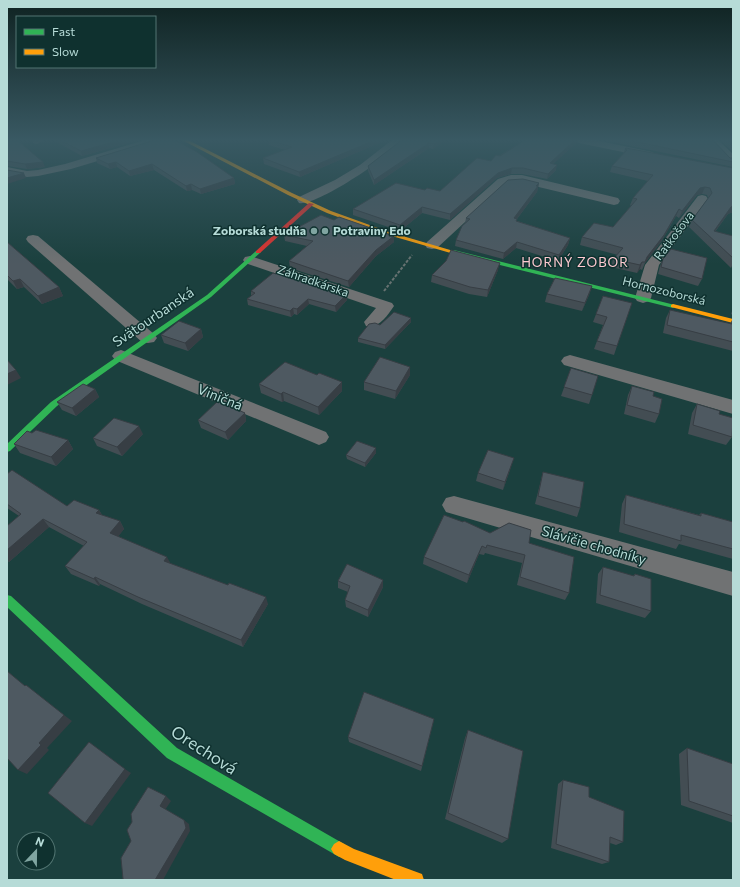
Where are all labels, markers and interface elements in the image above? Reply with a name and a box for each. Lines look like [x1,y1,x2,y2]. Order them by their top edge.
legend [16,16,156,68]
text: Fast [52,24,75,38]
text: Slow [52,44,79,58]
street label: Ratkošova [650,208,696,262]
place label: Zoborská studňa [213,223,306,237]
place label: Potraviny Edo [333,223,411,237]
marker: Zoborská studňa [309,226,319,236]
marker: Potraviny Edo [320,226,330,236]
district label: HORNÝ ZOBOR [521,253,629,270]
street label: Záhradkárska [276,261,351,299]
street label: Hornozoborská [621,273,707,307]
street label: Svätourbanská [109,283,197,350]
street label: Viničná [195,380,245,413]
street label: Slávičie chodníky [540,521,648,568]
street label: Orechová [167,720,241,779]
north arrow [16,831,56,871]
text: N [34,834,46,849]

